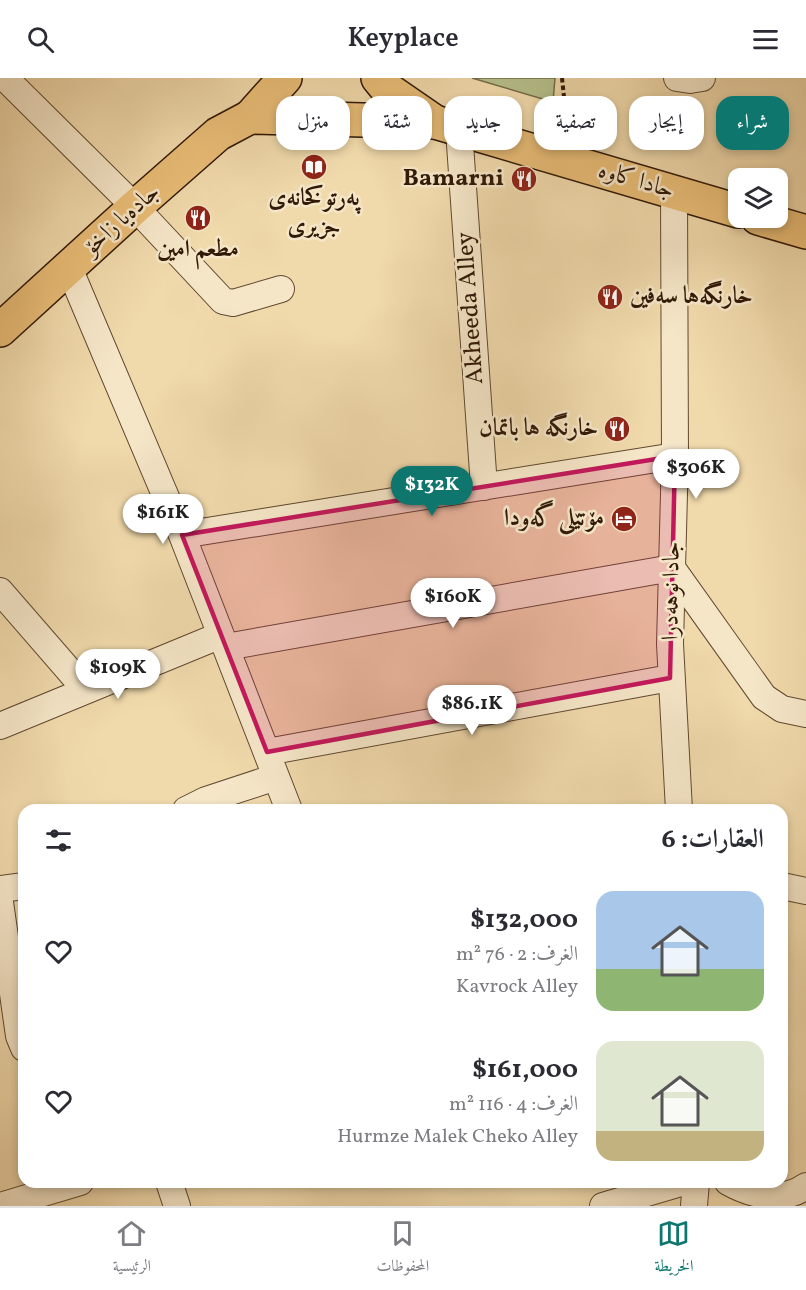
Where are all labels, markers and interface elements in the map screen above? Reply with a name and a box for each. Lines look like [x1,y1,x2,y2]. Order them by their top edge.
text: Keyplace [347,20,459,58]
icon: search [24,23,57,56]
icon: menu [749,23,782,56]
chip: منزل [276,96,350,150]
chip: شقة [362,96,432,150]
chip: جديد [444,96,522,150]
chip: تصفية [534,96,617,150]
chip: إيجار [629,96,704,150]
chip: شراء [716,96,789,150]
library icon: پەرتوکخانەی جزیری [299,152,329,182]
street label: جادا کاوه‌ [594,154,678,208]
place label: Bamarni [403,162,504,196]
restaurant icon: Bamarni [509,164,539,194]
map controls [728,168,788,228]
button: layers [728,168,788,228]
street label: جادەیا زاخۆ [74,176,168,265]
place label: پەرتوکخانەی جزیری [268,182,361,244]
restaurant icon: مطعم امين [183,203,213,233]
street label: Akheeda Alley [449,231,493,385]
place label: مطعم امين [157,233,239,270]
place label: خارنگەها سەفین [630,280,753,314]
restaurant icon: خارنگەها سەفین [595,282,625,312]
place label: خارنگه ها باتمان [479,412,598,446]
restaurant icon: خارنگه ها باتمان [602,414,632,444]
pin: $306K [654,449,738,500]
text: $306K [667,454,725,482]
pin: $132K [390,466,474,517]
text: $132K [405,471,459,499]
pin: $161K [121,494,205,545]
text: $161K [137,499,189,527]
place label: مۆتێلی گەودا [504,499,604,536]
hotel icon: مۆتێلی گەودا [609,504,639,534]
street label: جادا نوهەدرا [654,541,690,641]
pin: $160K [411,578,495,629]
text: $160K [425,583,481,611]
pin: $109K [76,649,160,700]
text: $109K [89,654,147,682]
pin: $86.1K [423,685,521,736]
text: $86.1K [441,690,503,718]
text: العقارات: 6 [662,822,764,858]
icon: filters [42,824,75,857]
text: $132,000 [470,902,578,938]
icon: home [644,915,716,987]
icon: heart [42,935,75,968]
text: الغرف: 2 · 76 m² [456,941,578,969]
text: Kavrock Alley [456,973,578,1001]
text: $161,000 [472,1052,578,1088]
icon: home [644,1065,716,1137]
icon: heart [42,1085,75,1118]
text: الغرف: 4 · 116 m² [449,1091,578,1119]
text: Hurmze Malek Cheko Alley [337,1123,578,1151]
tab: الرئيسية [113,1217,151,1281]
tab: المحفوظات [376,1217,429,1281]
tab: الخريطة [654,1217,693,1281]

